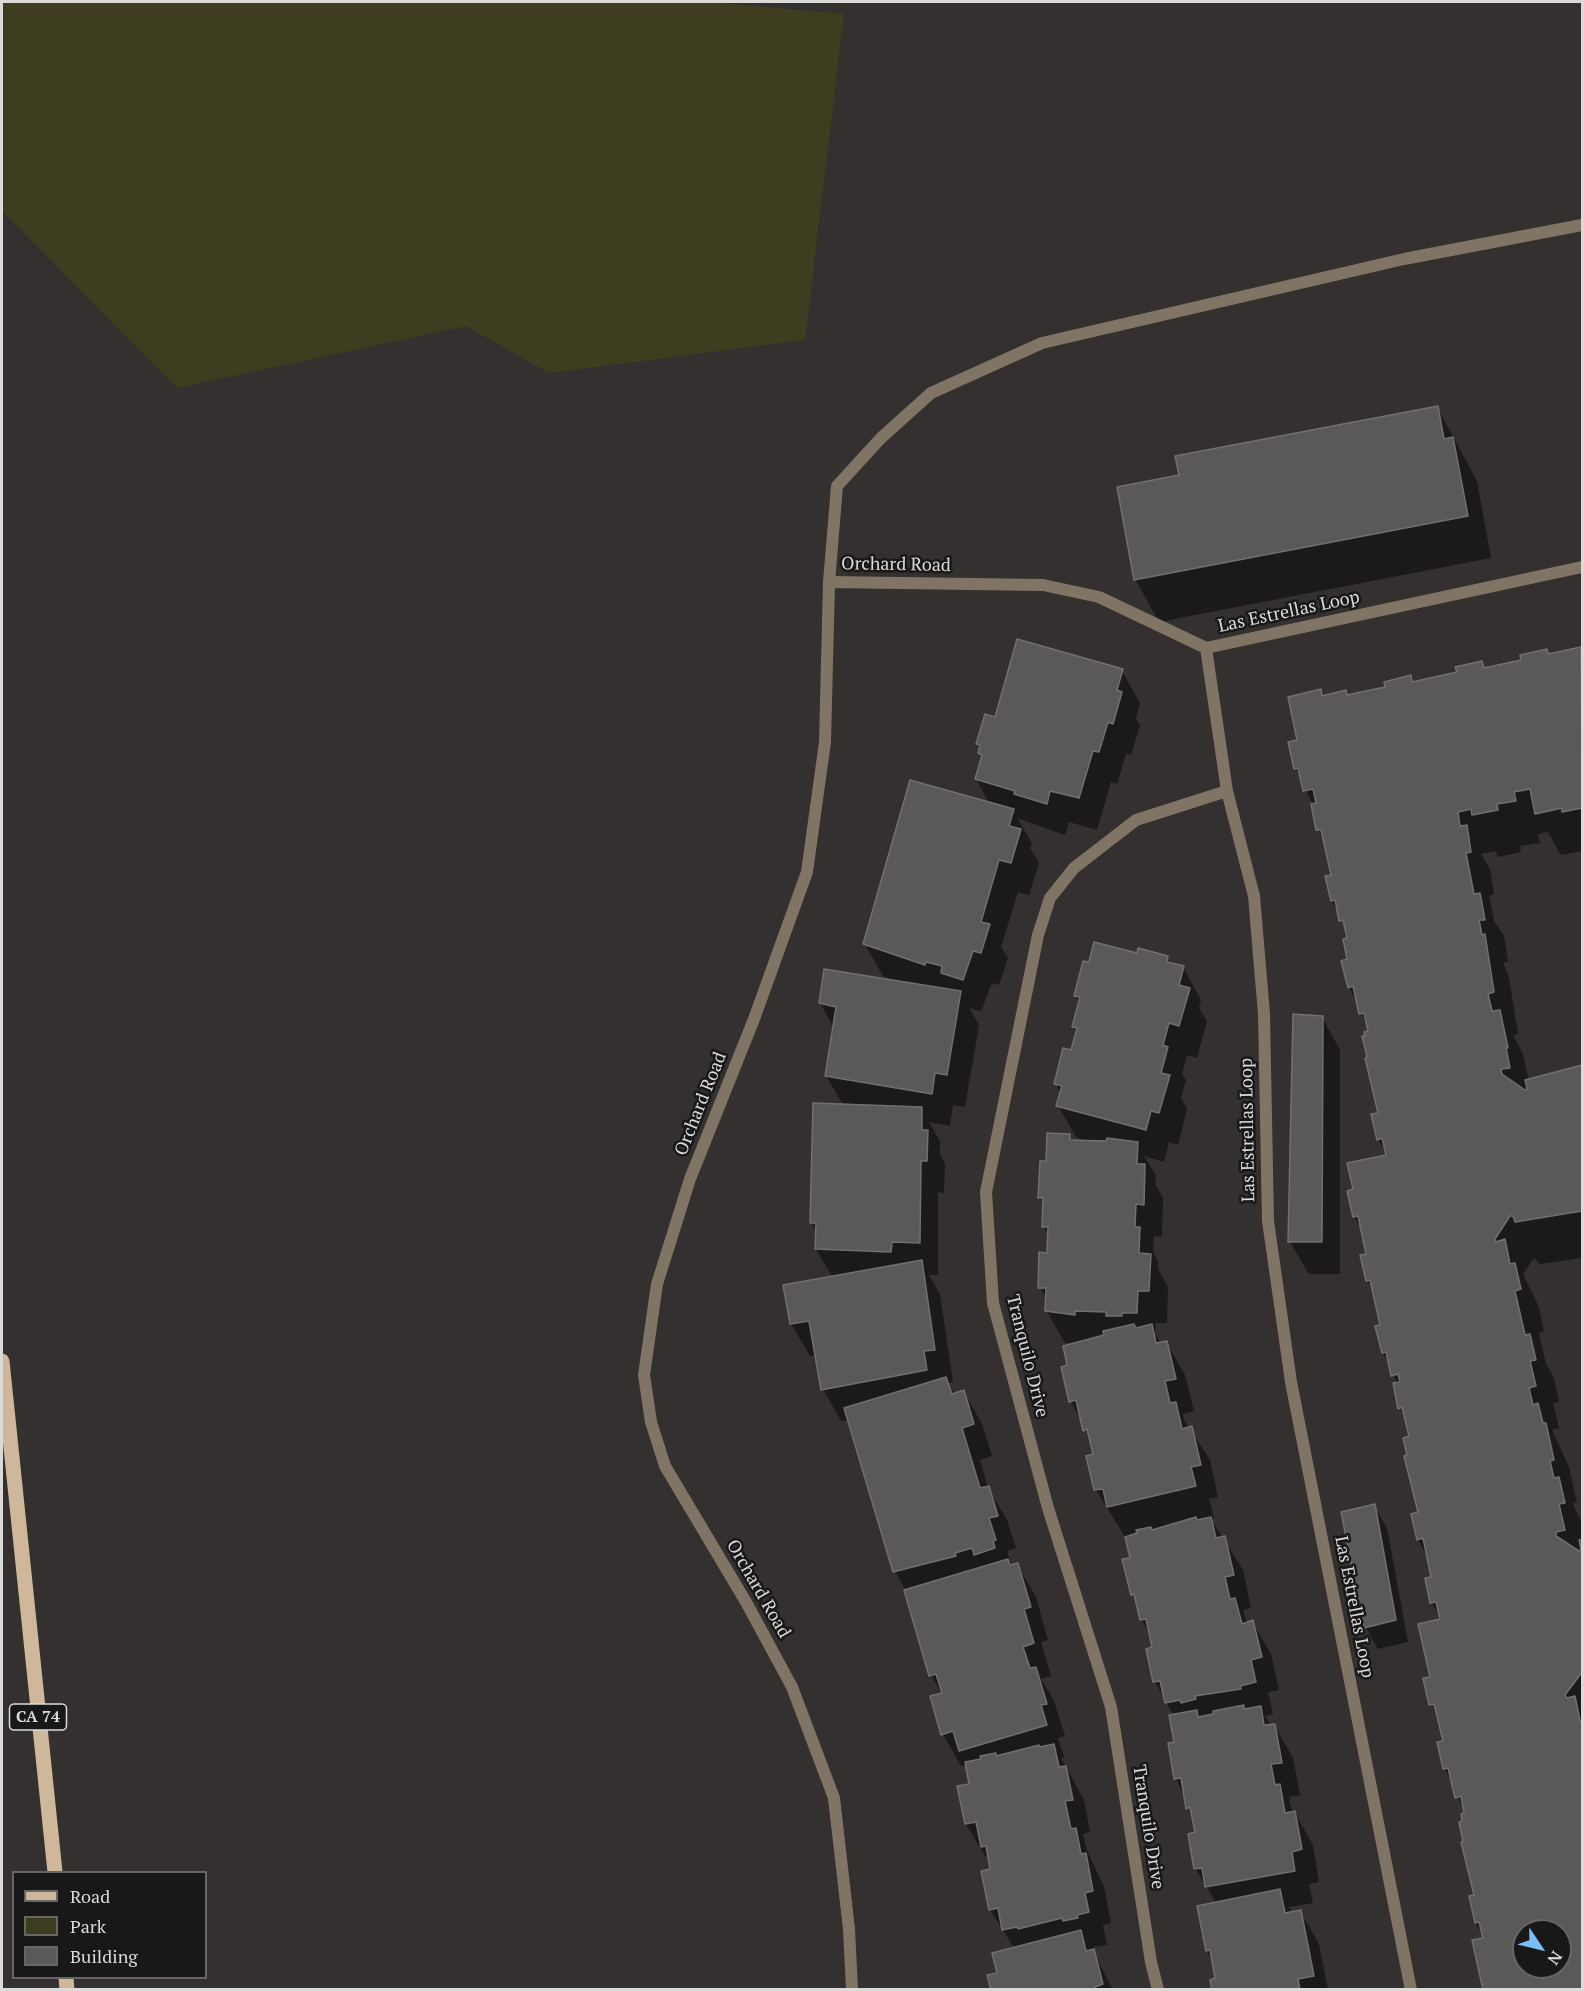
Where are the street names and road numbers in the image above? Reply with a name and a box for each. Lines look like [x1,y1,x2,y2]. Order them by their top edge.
street label: Orchard Road [841,553,951,577]
street label: Las Estrellas Loop [1216,586,1362,638]
street label: Orchard Road [670,1049,732,1159]
street label: Las Estrellas Loop [1236,1058,1260,1202]
street label: Tranquilo Drive [1001,1292,1053,1420]
street label: Las Estrellas Loop [1330,1534,1378,1680]
street label: Orchard Road [721,1536,795,1642]
road number: CA 74 [9,1704,66,1730]
street label: Tranquilo Drive [1128,1763,1168,1891]

